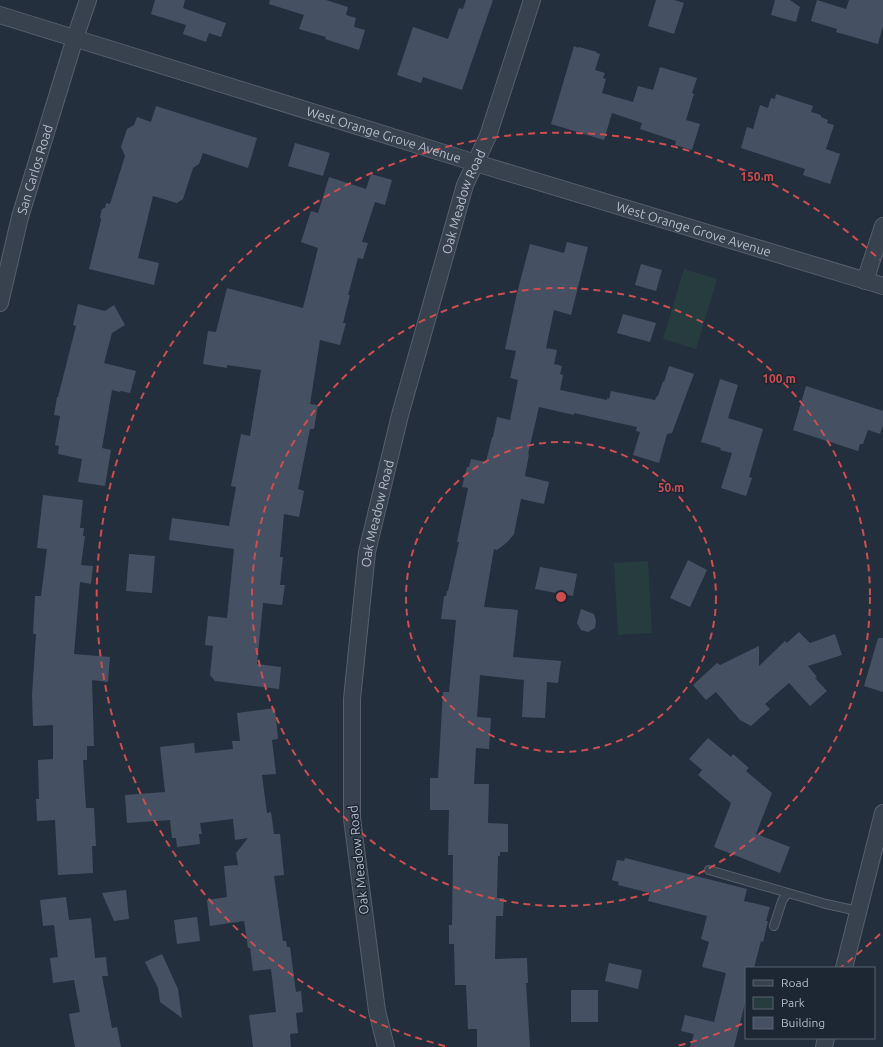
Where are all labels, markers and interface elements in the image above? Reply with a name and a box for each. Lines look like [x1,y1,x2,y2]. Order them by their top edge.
street label: West Orange Grove Avenue [305,104,463,165]
street label: San Carlos Road [14,123,55,216]
street label: Oak Meadow Road [439,147,488,256]
text: 150 m [740,170,774,183]
street label: West Orange Grove Avenue [615,199,773,259]
text: 100 m [762,372,796,385]
street label: Oak Meadow Road [358,459,396,568]
text: 50 m [658,481,684,494]
centre of rings [554,590,568,604]
street label: Oak Meadow Road [345,805,371,915]
legend [745,967,875,1039]
text: Road [781,976,809,989]
text: Park [781,996,805,1009]
text: Building [781,1016,825,1029]

